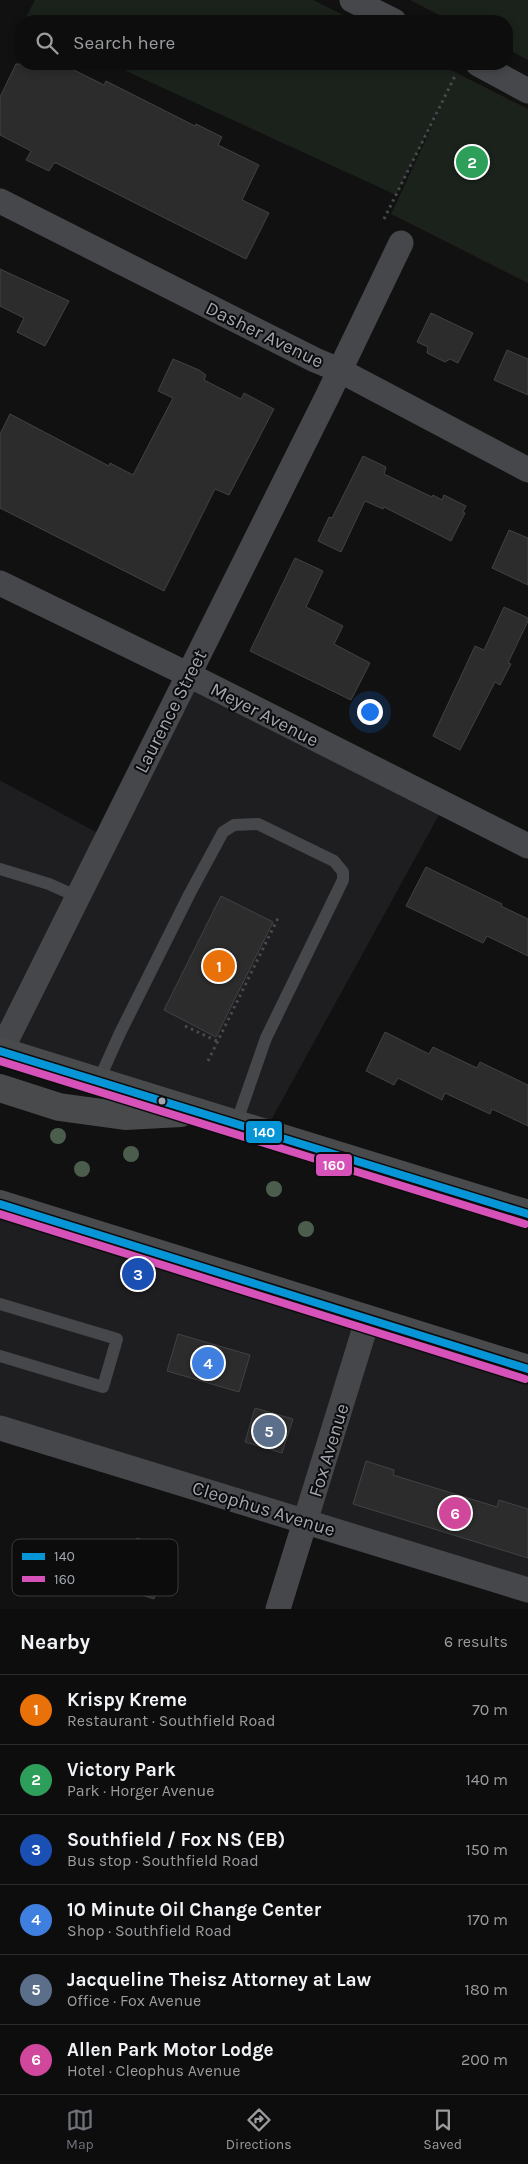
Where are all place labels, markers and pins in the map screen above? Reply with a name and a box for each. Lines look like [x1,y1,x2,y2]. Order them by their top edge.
pin: 2 [456,143,488,181]
pin: 1 [203,947,235,985]
unlabelled marker [157,1096,167,1106]
pin: 3 [122,1255,154,1293]
pin: 4 [192,1344,224,1382]
pin: 5 [253,1412,285,1450]
pin: 6 [439,1494,471,1532]

